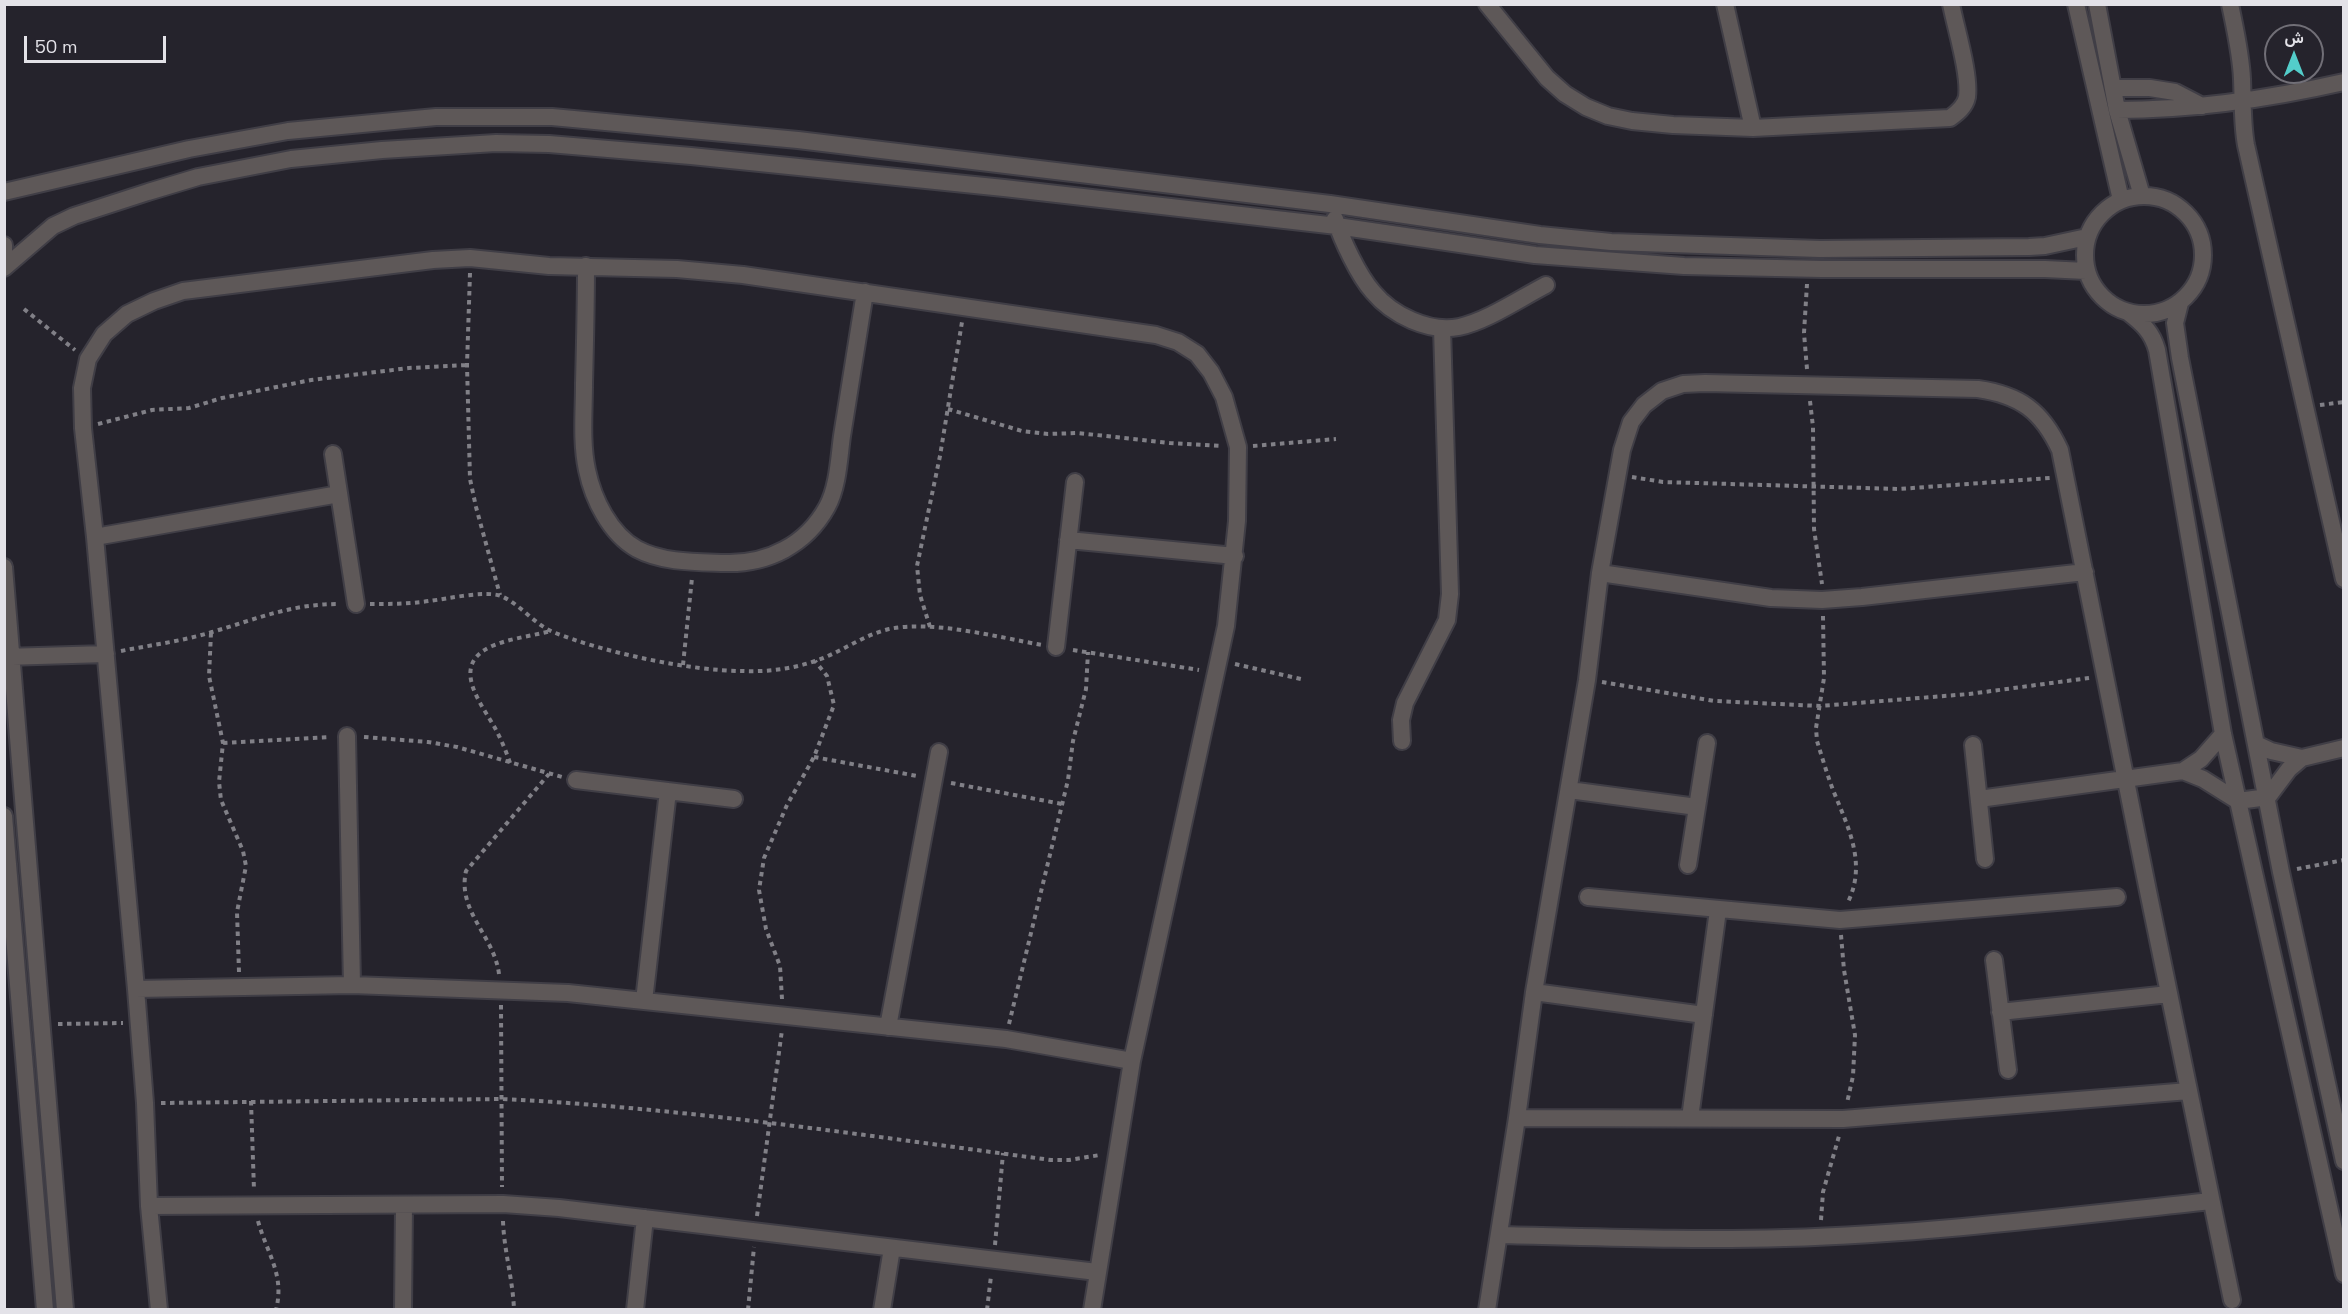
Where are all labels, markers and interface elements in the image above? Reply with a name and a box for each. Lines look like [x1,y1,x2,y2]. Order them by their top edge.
scale bar [27,24,170,62]
north arrow [2264,24,2324,84]
text: ش [2284,27,2304,48]
text: 50 m [35,35,77,58]

